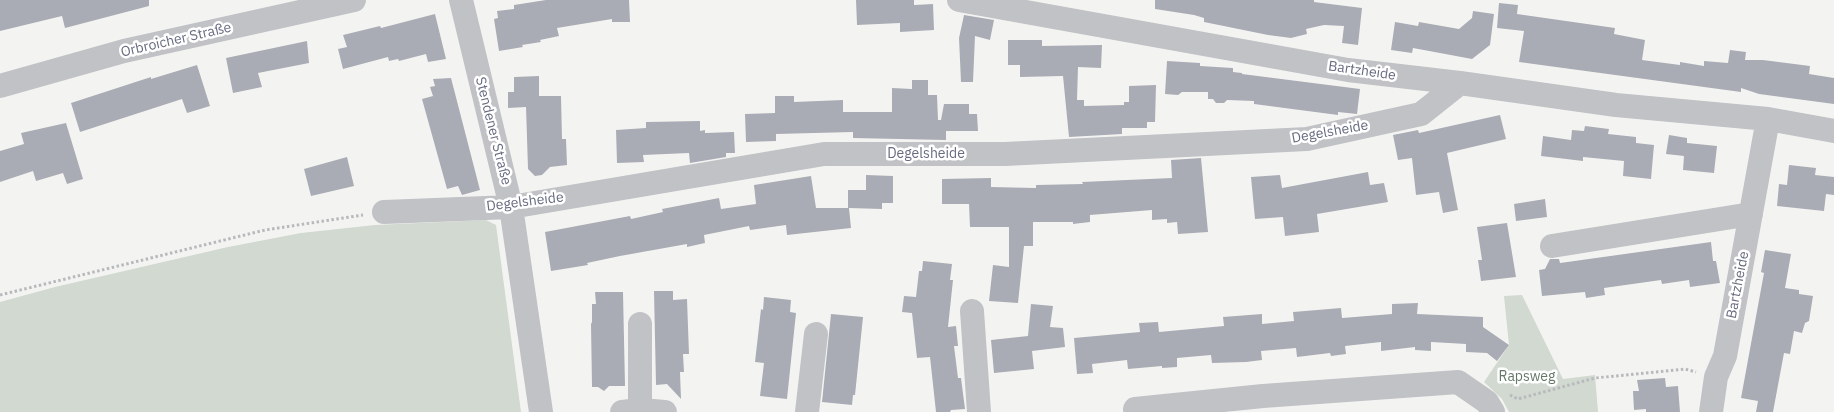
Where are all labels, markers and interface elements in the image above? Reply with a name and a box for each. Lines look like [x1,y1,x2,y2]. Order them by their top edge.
street label: Orbroicher Straße [119,19,233,61]
street label: Bartzheide [1327,58,1397,84]
street label: Stendener Straße [471,75,515,187]
street label: Degelsheide [1290,117,1370,147]
street label: Degelsheide [887,146,965,162]
street label: Degelsheide [485,189,565,215]
street label: Bartzheide [1723,250,1753,320]
park label: Rapsweg [1499,369,1555,385]

